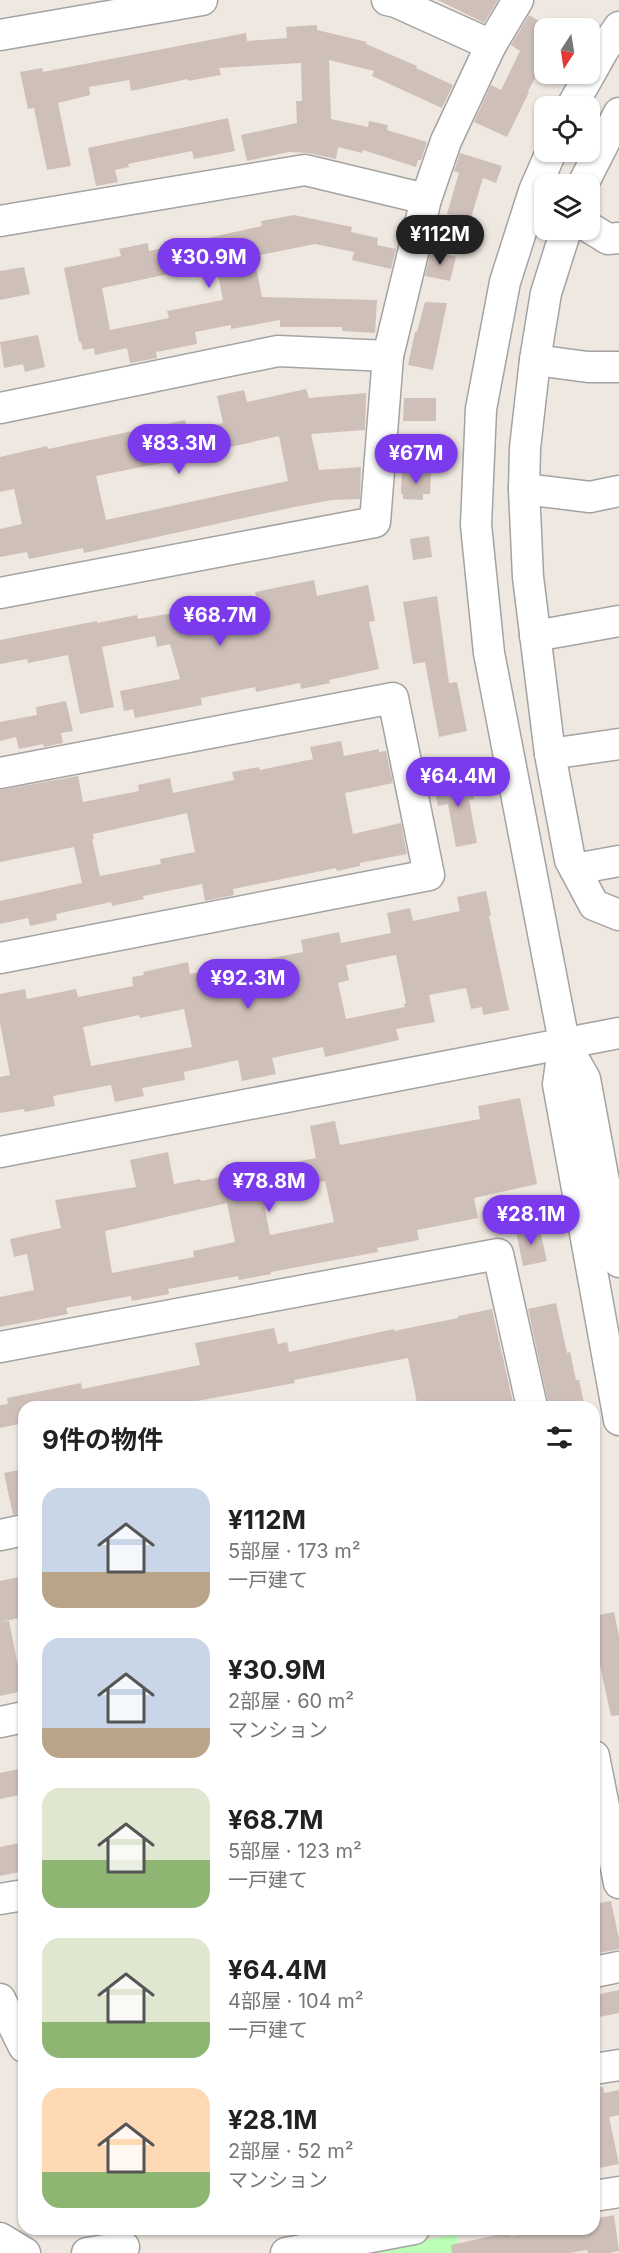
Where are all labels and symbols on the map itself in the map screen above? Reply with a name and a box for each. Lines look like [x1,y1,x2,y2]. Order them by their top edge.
north arrow [534,18,600,84]
pin: ¥112M [398,215,482,266]
pin: ¥30.9M [160,238,258,289]
pin: ¥83.3M [130,424,228,475]
pin: ¥67M [380,434,452,485]
pin: ¥68.7M [171,596,269,647]
pin: ¥64.4M [409,757,507,808]
pin: ¥92.3M [199,959,297,1010]
pin: ¥78.8M [220,1162,318,1213]
pin: ¥28.1M [482,1195,580,1246]

